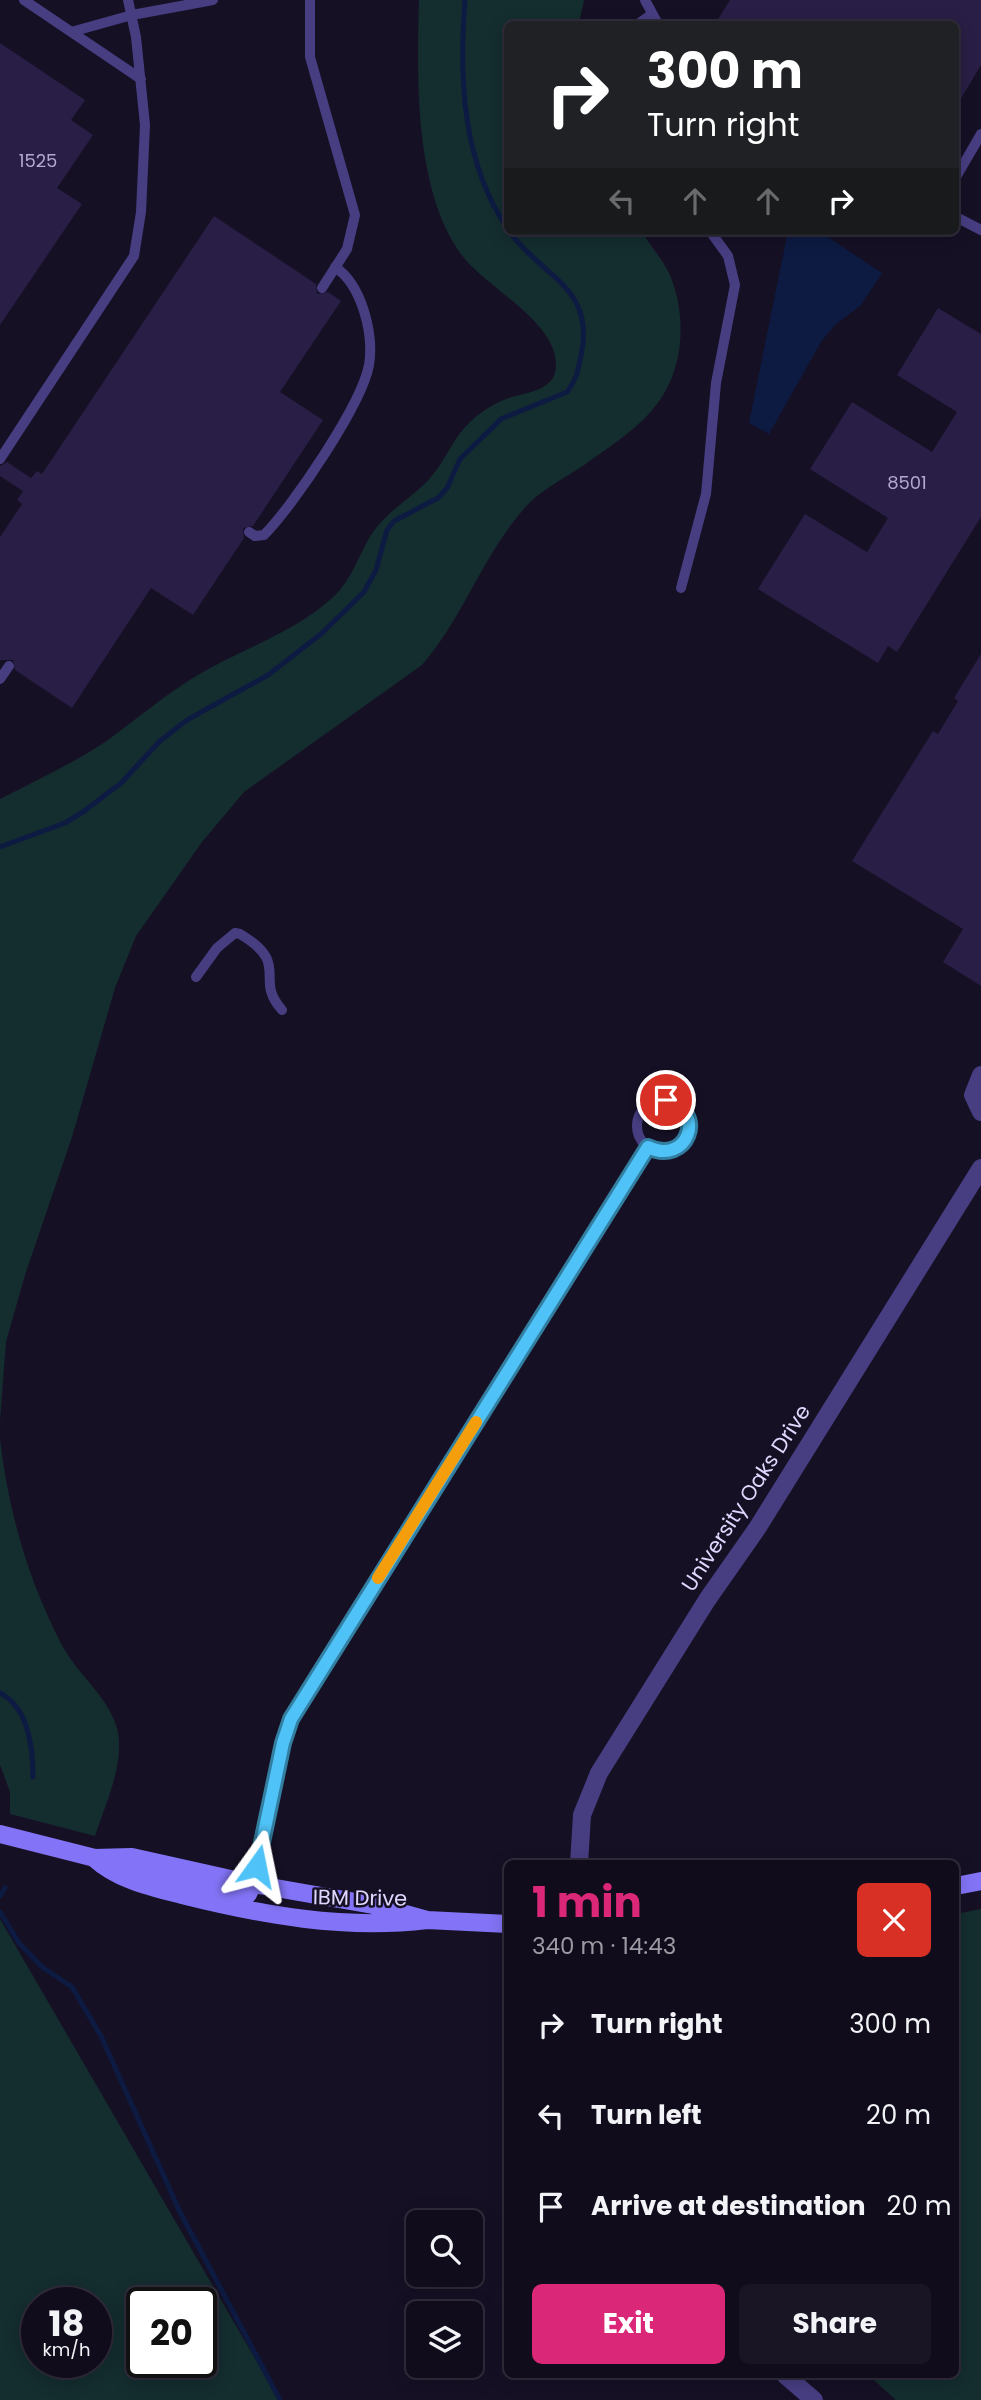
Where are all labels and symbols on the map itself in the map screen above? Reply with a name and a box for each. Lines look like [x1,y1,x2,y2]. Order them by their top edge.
house number: 1525 [19,148,57,173]
house number: 8501 [887,470,927,495]
pin [636,1070,696,1130]
street label: University Oaks Drive [674,1399,817,1597]
position arrow [220,1829,294,1903]
street label: IBM Drive [313,1882,407,1913]
speed limit sign: 20 [126,2287,217,2378]

